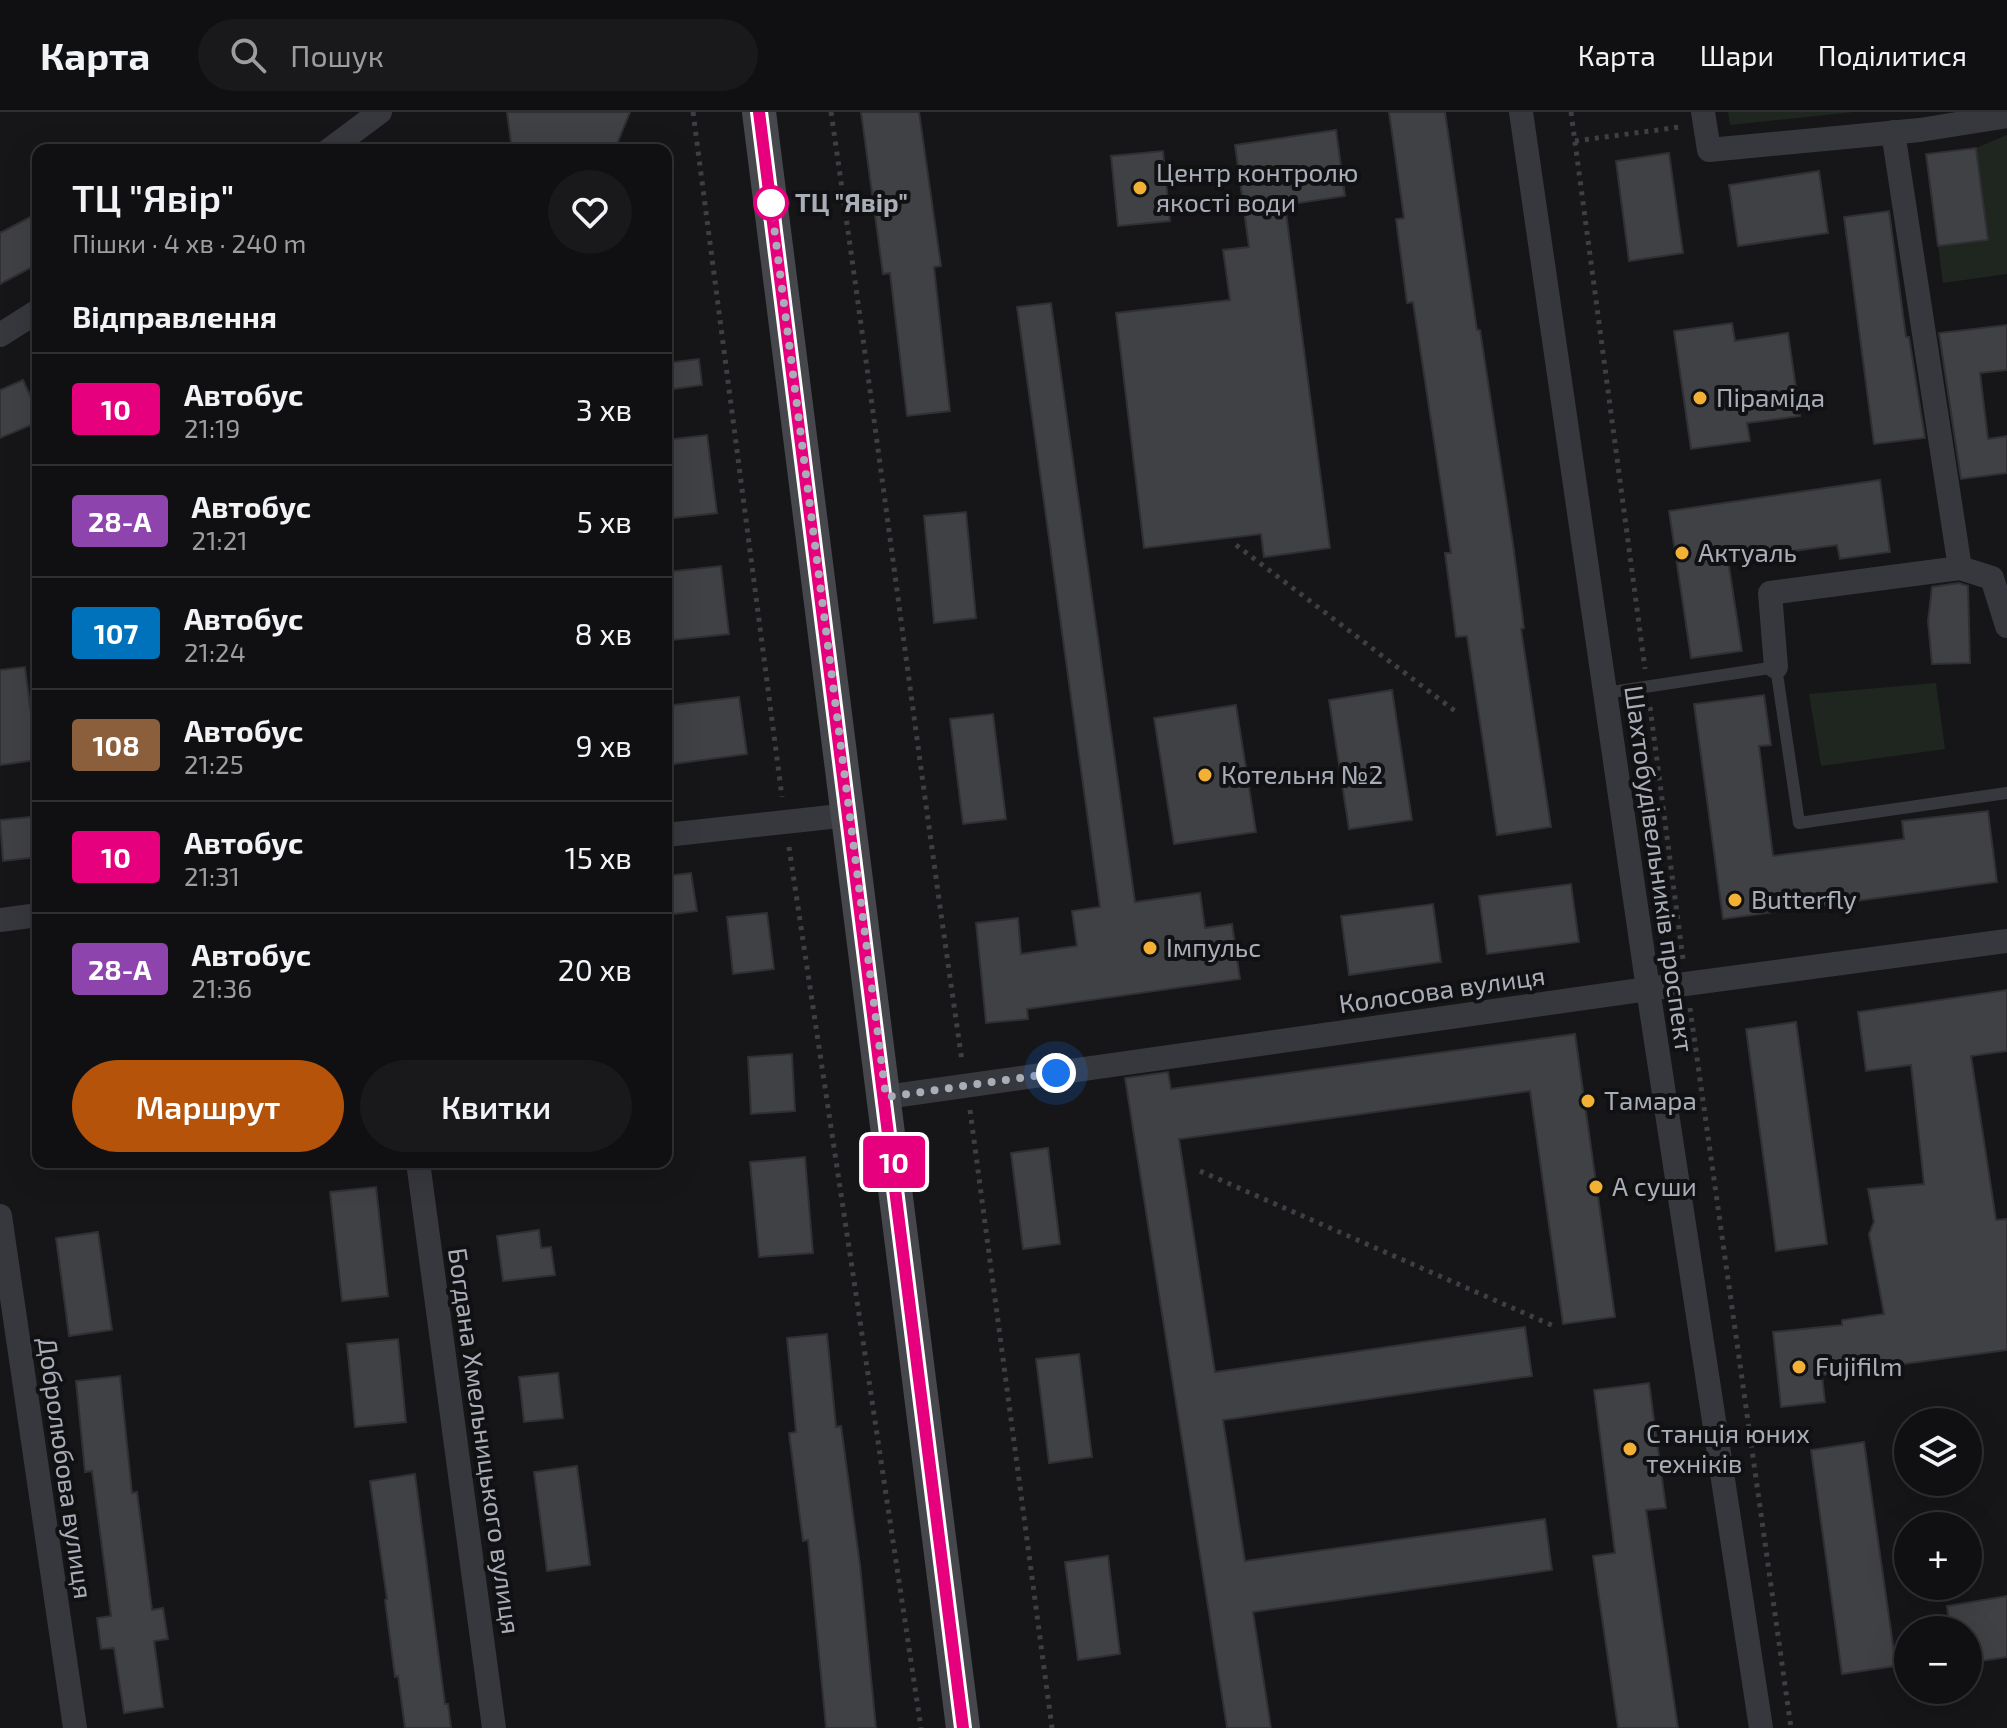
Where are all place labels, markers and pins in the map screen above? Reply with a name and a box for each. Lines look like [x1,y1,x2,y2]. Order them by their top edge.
place label: Центр контролю якості води [1156,156,1358,217]
marker: Центр контролю якості води [1131,179,1149,197]
marker: ТЦ "Явір" [754,186,788,220]
place label: ТЦ "Явір" [795,186,908,217]
place label: Піраміда [1716,381,1825,412]
marker: Піраміда [1691,389,1709,407]
place label: Актуаль [1698,536,1797,568]
marker: Актуаль [1673,544,1691,562]
place label: Котельня №2 [1221,758,1383,789]
marker: Котельня №2 [1196,766,1214,784]
place label: Butterfly [1751,883,1857,914]
marker: Butterfly [1726,891,1744,909]
place label: Імпульс [1166,931,1261,963]
marker: Імпульс [1141,939,1159,957]
place label: Тамара [1604,1084,1697,1115]
marker: Тамара [1579,1092,1597,1110]
place label: А суши [1612,1170,1697,1202]
marker: А суши [1587,1178,1605,1196]
place label: Fujifilm [1815,1350,1903,1381]
marker: Fujifilm [1790,1358,1808,1376]
place label: Станція юних техніків [1646,1417,1810,1478]
marker: Станція юних техніків [1621,1440,1639,1458]

